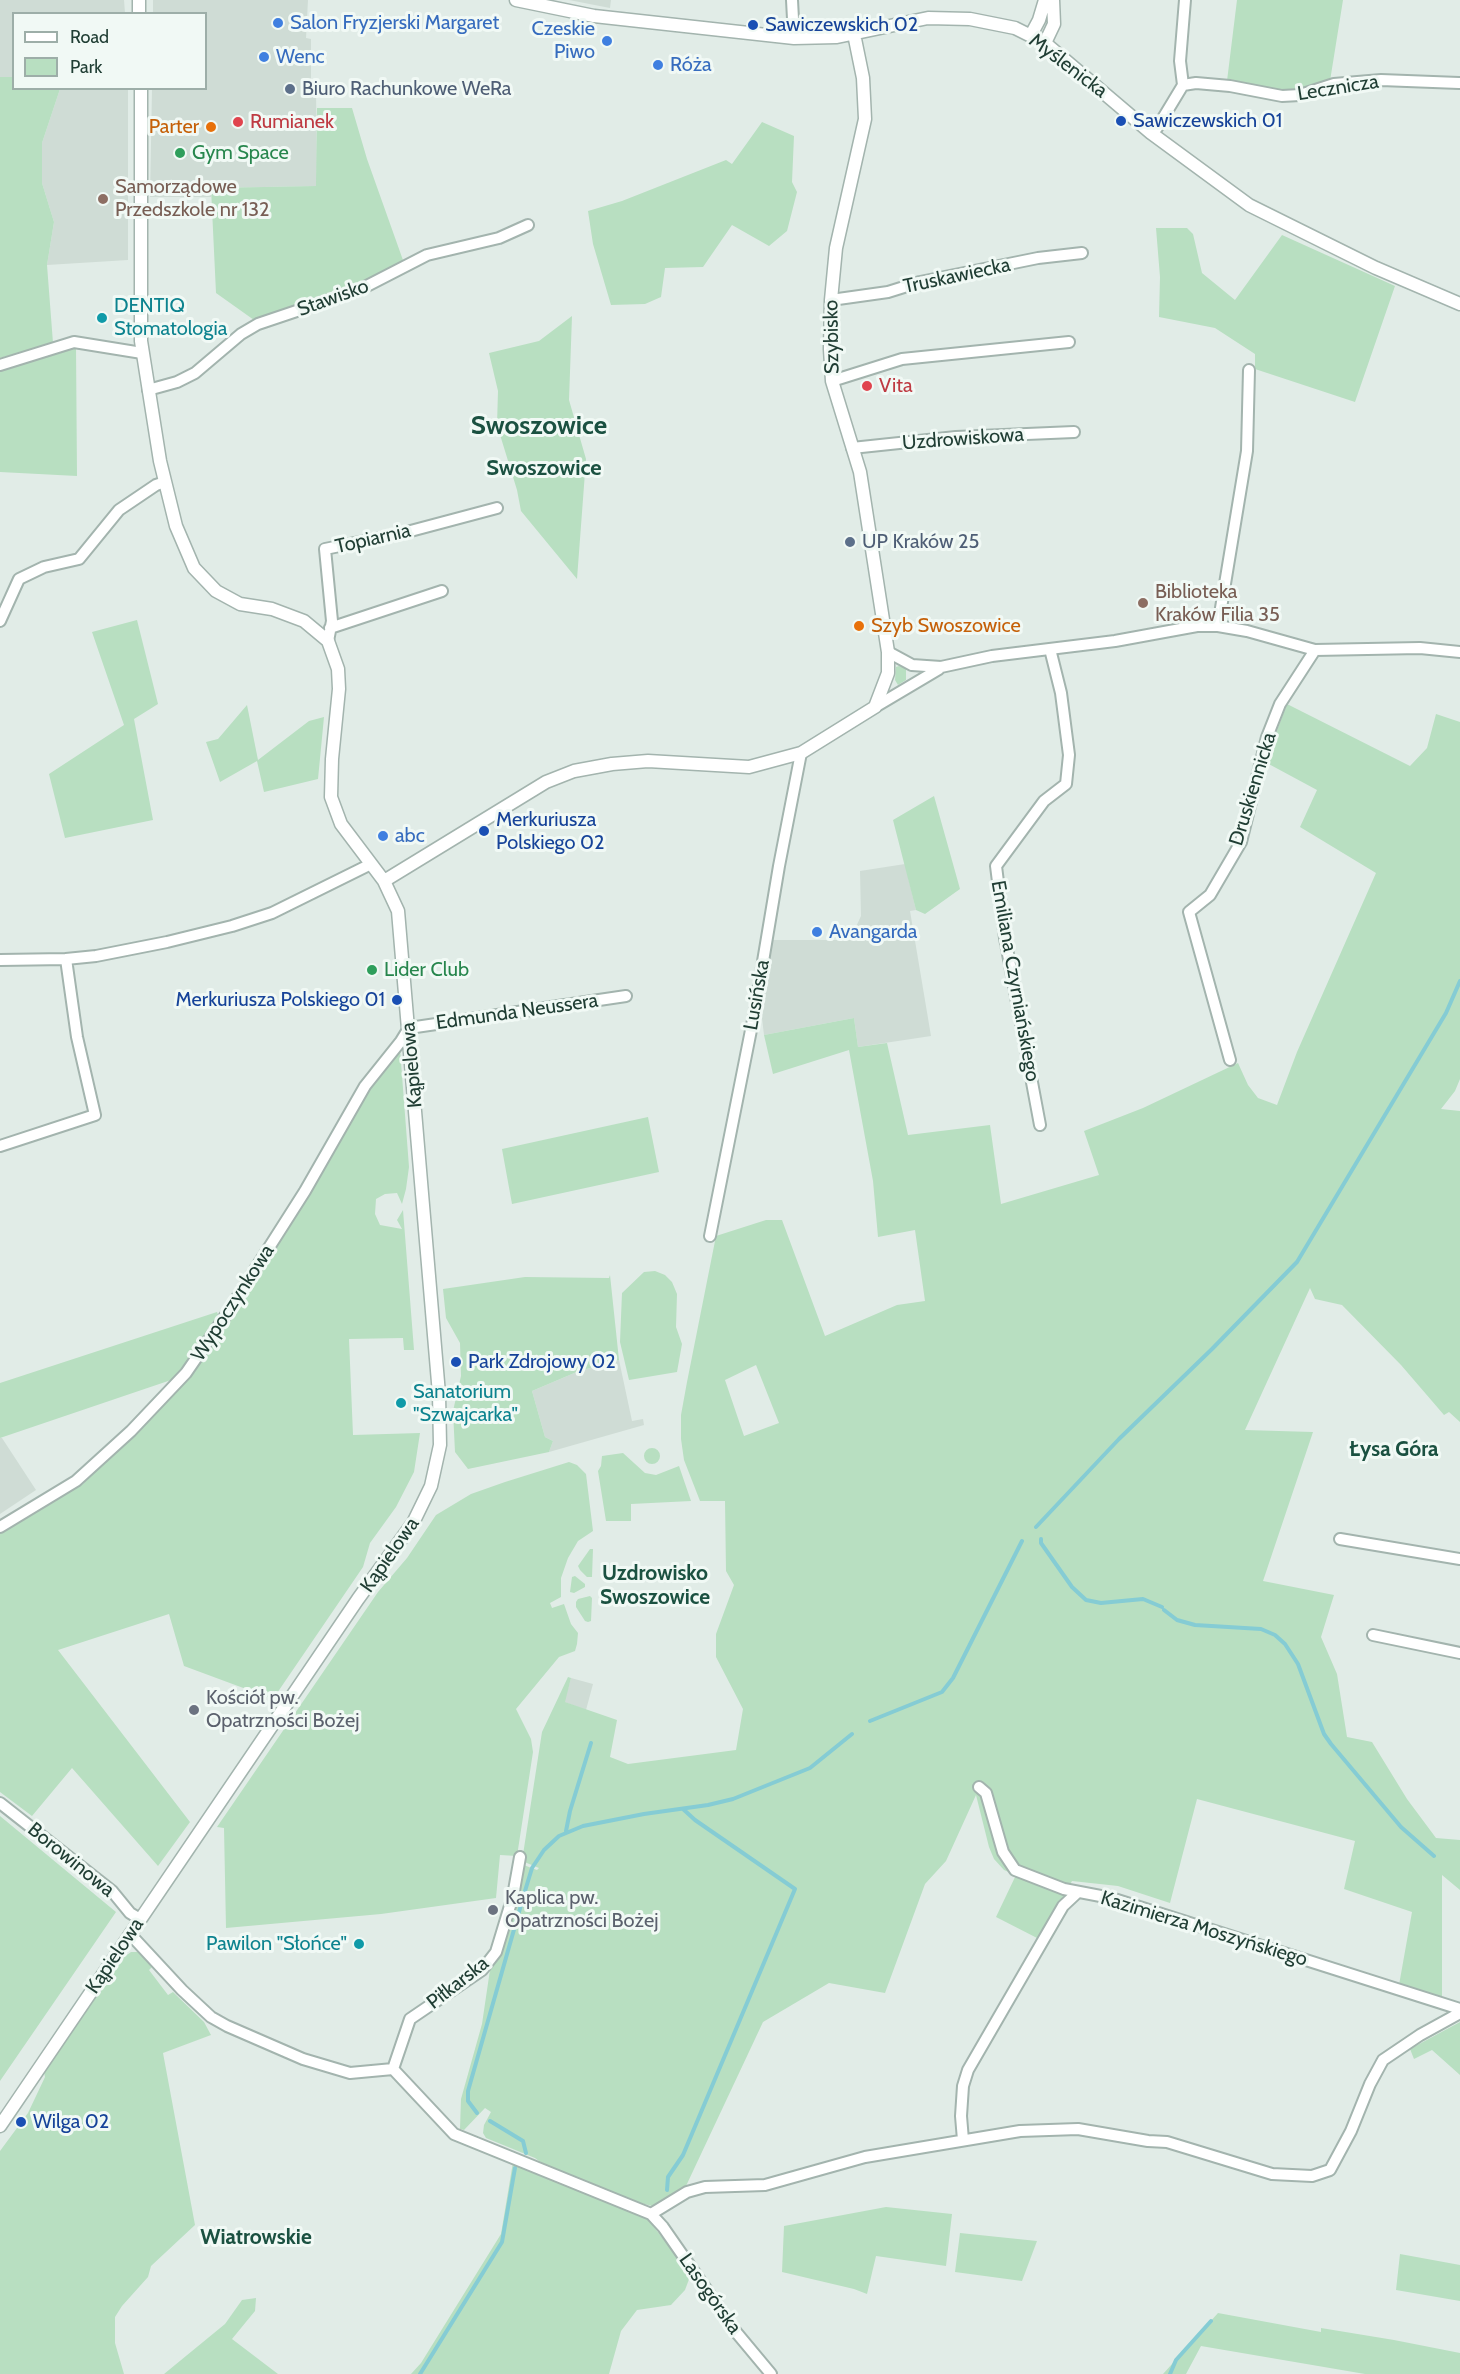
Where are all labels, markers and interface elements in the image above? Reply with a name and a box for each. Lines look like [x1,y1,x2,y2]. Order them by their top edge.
place label: Salon Fryzjerski Margaret [290,11,499,35]
legend [12,12,207,90]
place label: Sawiczewskich 02 [765,13,918,37]
marker: Salon Fryzjerski Margaret [271,16,285,30]
place label: Czeskie Piwo [532,17,595,64]
marker: Sawiczewskich 02 [746,18,760,32]
text: Road [70,26,109,48]
street label: Myślenicka [1024,29,1112,103]
marker: Czeskie Piwo [600,34,614,48]
place label: Wenc [276,45,325,69]
marker: Wenc [257,50,271,64]
place label: Róża [670,53,712,77]
text: Park [70,56,102,78]
marker: Róża [651,58,665,72]
street label: Lecznicza [1296,70,1380,106]
place label: Biuro Rachunkowe WeRa [302,77,511,101]
marker: Biuro Rachunkowe WeRa [283,82,297,96]
place label: Sawiczewskich 01 [1133,109,1282,133]
place label: Rumianek [250,110,334,134]
marker: Sawiczewskich 01 [1114,114,1128,128]
place label: Parter [149,115,199,139]
marker: Rumianek [231,115,245,129]
marker: Parter [204,120,218,134]
place label: Gym Space [192,141,289,165]
marker: Gym Space [173,146,187,160]
place label: Samorządowe Przedszkole nr 132 [115,175,270,222]
marker: Samorządowe Przedszkole nr 132 [96,192,110,206]
street label: Truskawiecka [901,253,1013,299]
street label: Stawisko [294,274,372,322]
place label: DENTIQ Stomatologia [114,294,227,341]
street label: Szybisko [819,300,845,374]
marker: DENTIQ Stomatologia [95,311,109,325]
place label: Vita [879,374,913,398]
marker: Vita [860,379,874,393]
district label: Swoszowice [471,410,607,442]
street label: Uzdrowiskowa [901,423,1025,455]
district label: Swoszowice [486,456,602,482]
street label: Topiarnia [333,519,413,559]
place label: UP Kraków 25 [862,530,979,554]
marker: UP Kraków 25 [843,535,857,549]
place label: Biblioteka Kraków Filia 35 [1155,580,1280,627]
marker: Biblioteka Kraków Filia 35 [1136,596,1150,610]
place label: Szyb Swoszowice [871,614,1021,638]
marker: Szyb Swoszowice [852,619,866,633]
street label: Druskiennicka [1224,730,1282,848]
place label: Merkuriusza Polskiego 02 [496,808,605,855]
place label: abc [395,824,425,848]
marker: Merkuriusza Polskiego 02 [477,824,491,838]
marker: abc [376,829,390,843]
street label: Emiliana Czyrniańskiego [986,879,1044,1083]
place label: Avangarda [829,920,917,944]
marker: Avangarda [810,925,824,939]
place label: Lider Club [384,958,469,982]
street label: Lusińska [739,958,775,1032]
marker: Lider Club [365,963,379,977]
place label: Merkuriusza Polskiego 01 [176,988,385,1012]
street label: Edmunda Neussera [434,989,600,1035]
marker: Merkuriusza Polskiego 01 [390,993,404,1007]
street label: Kąpielowa [396,1021,428,1109]
street label: Wypoczynkowa [186,1240,280,1366]
place label: Park Zdrojowy 02 [468,1350,616,1374]
marker: Park Zdrojowy 02 [449,1355,463,1369]
place label: Sanatorium "Szwajcarka" [413,1380,518,1427]
marker: Sanatorium "Szwajcarka" [394,1396,408,1410]
district label: Łysa Góra [1350,1437,1438,1463]
street label: Kąpielowa [355,1513,425,1597]
district label: Uzdrowisko Swoszowice [600,1561,710,1611]
place label: Kościół pw. Opatrzności Bożej [206,1686,359,1733]
marker: Kościół pw. Opatrzności Bożej [187,1703,201,1717]
street label: Borowinowa [23,1818,119,1902]
place label: Kaplica pw. Opatrzności Bożej [505,1886,658,1933]
street label: Kazimierza Moszyńskiego [1098,1886,1310,1972]
marker: Kaplica pw. Opatrzności Bożej [486,1903,500,1917]
street label: Kąpielowa [81,1914,149,1998]
place label: Pawilon "Słońce" [206,1932,347,1956]
marker: Pawilon "Słońce" [352,1937,366,1951]
street label: Piłkarska [422,1951,494,2015]
place label: Wilga 02 [33,2110,109,2134]
marker: Wilga 02 [14,2115,28,2129]
district label: Wiatrowskie [200,2225,312,2251]
street label: Lasogórska [674,2249,746,2339]

